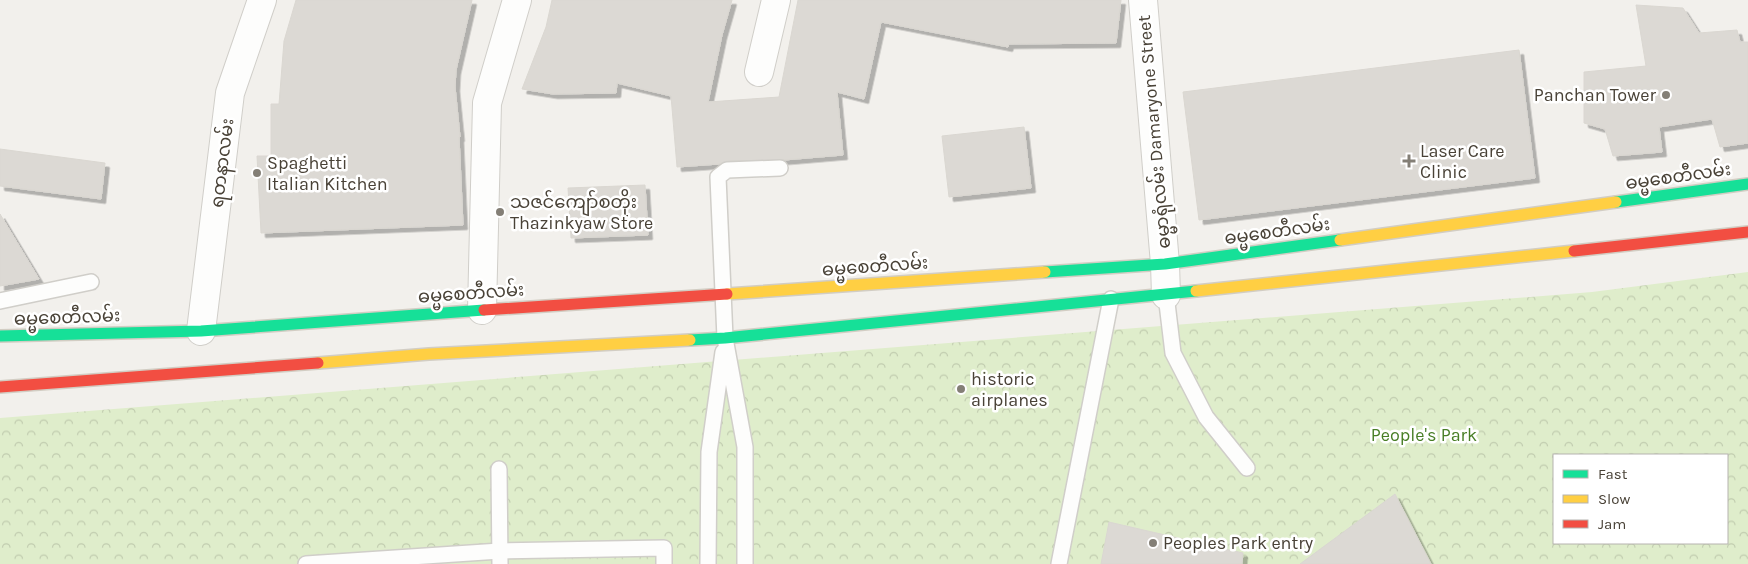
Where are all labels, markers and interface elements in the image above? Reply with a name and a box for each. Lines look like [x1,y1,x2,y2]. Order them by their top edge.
street label: ဓမ္မာရုံလမ်း Damaryone Street [1131,14,1180,250]
place label: Panchan Tower [1534,84,1656,106]
marker: Panchan Tower [1660,89,1672,101]
street label: ရတနာလမ်း [204,117,242,209]
place label: Laser Care Clinic [1420,140,1505,183]
place label: Spaghetti Italian Kitchen [267,152,388,195]
marker: Laser Care Clinic [1402,154,1416,168]
street label: ဓမ္မစေတီလမ်း [1623,155,1733,199]
marker: Spaghetti Italian Kitchen [251,167,263,179]
place label: သဇင်ကျော်စတိုး Thazinkyaw Store [510,188,653,234]
marker: သဇင်ကျော်စတိုး Thazinkyaw Store [494,206,506,218]
street label: ဓမ္မစေတီလမ်း [1222,210,1332,254]
street label: ဓမ္မစေတီလမ်း [821,248,929,285]
street label: ဓမ္မစေတီလမ်း [417,275,525,312]
street label: ဓမ္မစေတီလမ်း [13,301,121,334]
place label: historic airplanes [971,368,1048,411]
marker: historic airplanes [955,383,967,395]
park label: People's Park [1371,424,1477,446]
legend [1553,454,1728,544]
text: Fast [1598,465,1628,483]
text: Slow [1598,490,1630,508]
text: Jam [1598,515,1626,533]
place label: Peoples Park entry [1163,532,1314,554]
marker: Peoples Park entry [1147,537,1159,549]

